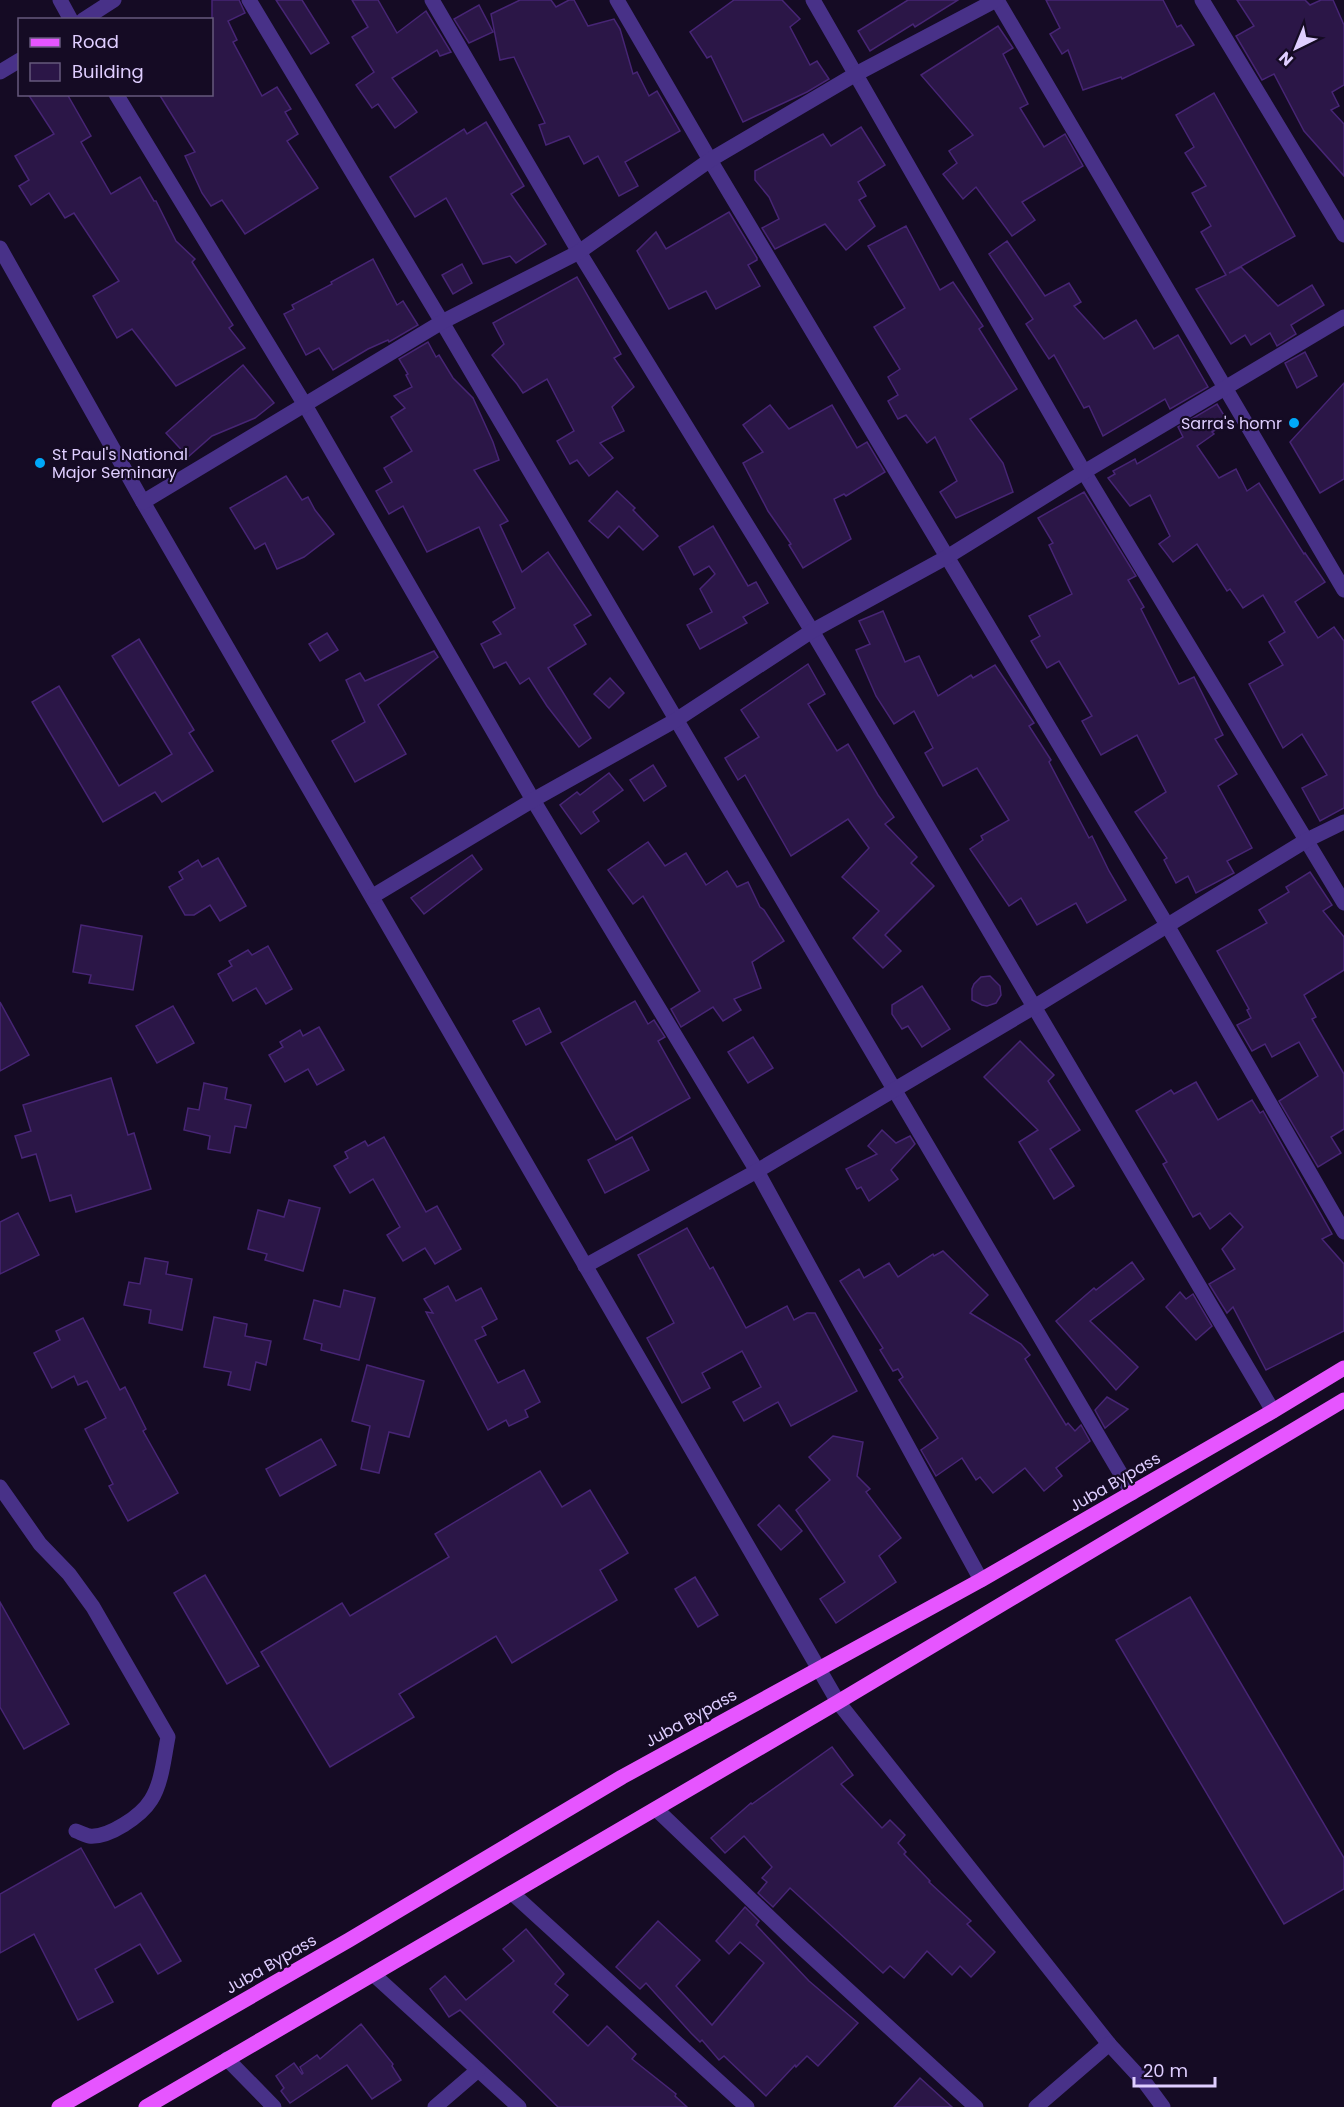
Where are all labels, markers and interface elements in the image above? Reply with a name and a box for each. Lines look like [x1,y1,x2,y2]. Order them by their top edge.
legend [18,18,213,96]
north arrow [1266,18,1326,78]
text: Road [72,29,119,54]
text: N [1274,46,1298,71]
text: Building [72,59,144,84]
place label: Sarra's homr [1181,412,1282,435]
marker: Sarra's homr [1287,416,1301,430]
place label: St Paul's National Major Seminary [52,443,188,484]
marker: St Paul's National Major Seminary [33,456,47,470]
street label: Juba Bypass [1065,1447,1165,1517]
street label: Juba Bypass [641,1683,741,1753]
street label: Juba Bypass [221,1929,321,1999]
scale bar [1134,2050,1215,2088]
text: 20 m [1143,2058,1188,2083]

